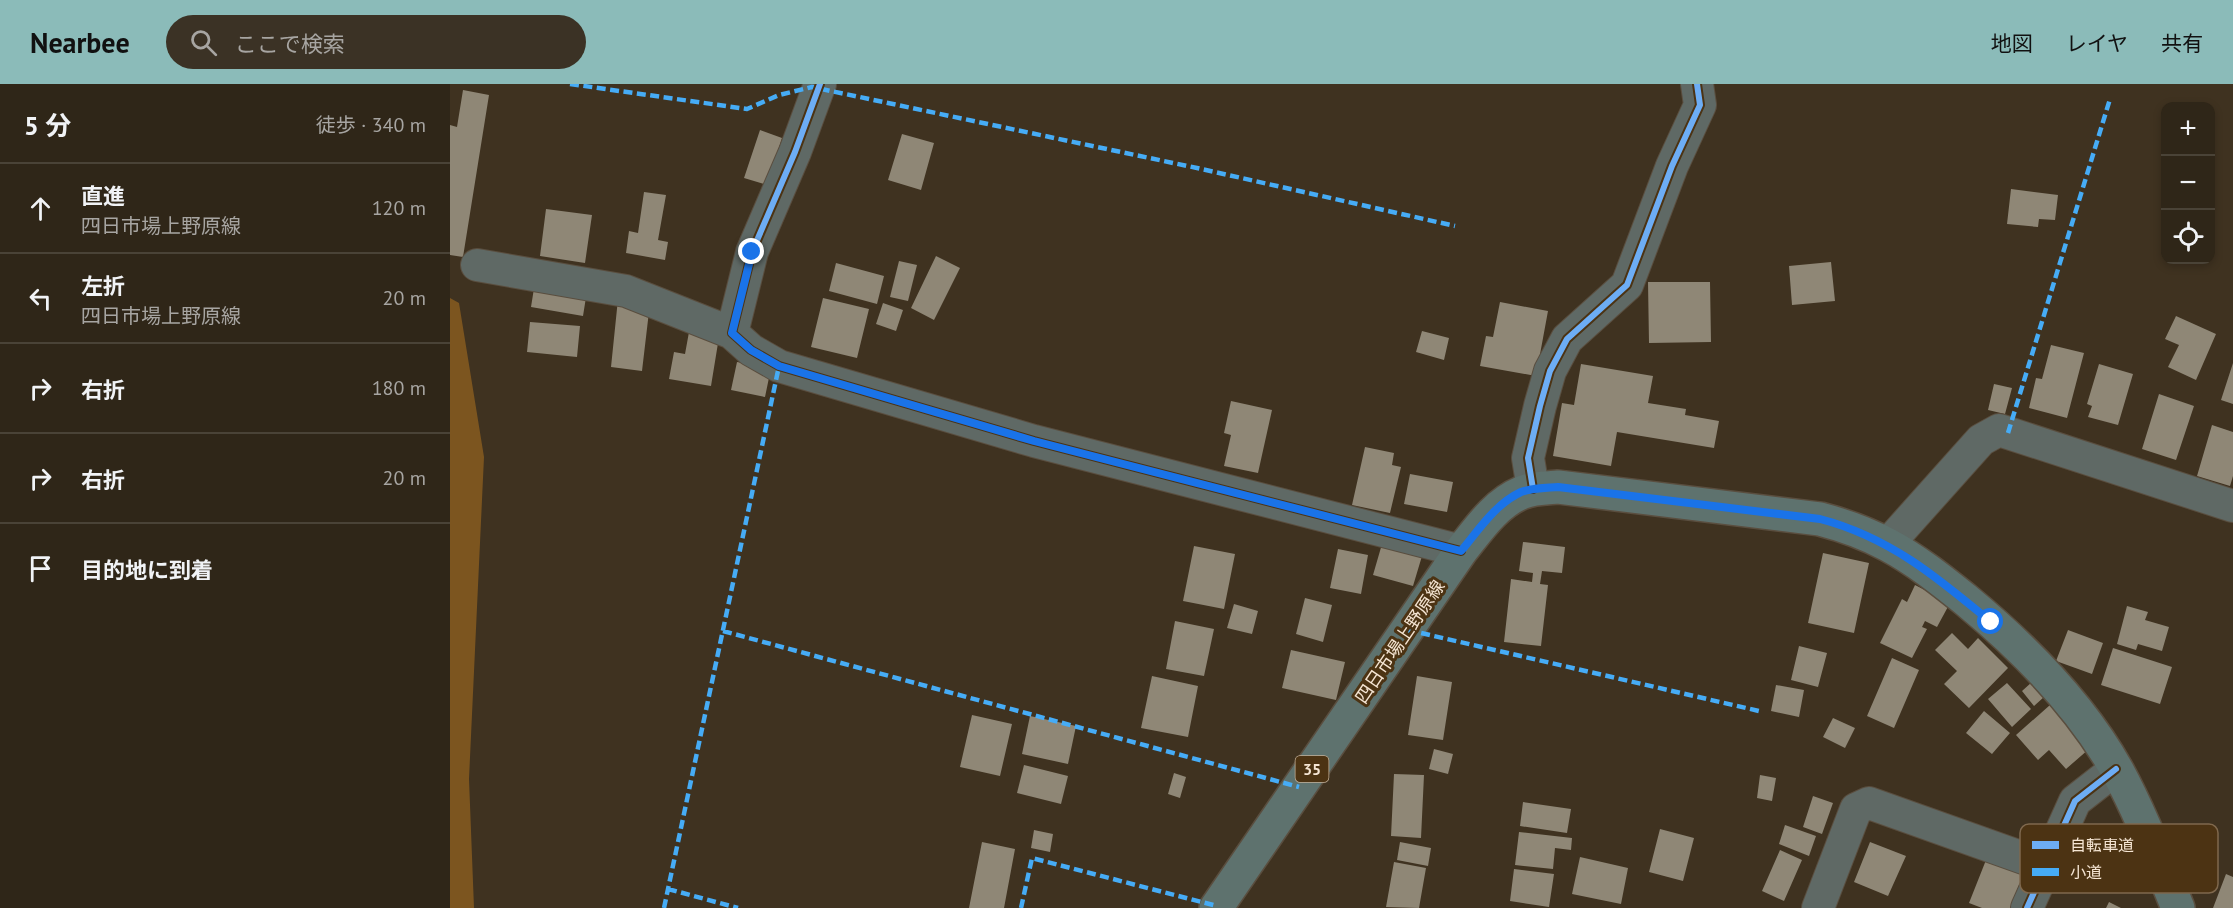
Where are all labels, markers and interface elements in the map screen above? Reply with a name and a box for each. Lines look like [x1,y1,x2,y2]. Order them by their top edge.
search box [166,15,586,69]
text: Nearbee [30,24,130,61]
icon: search [187,26,220,59]
text: ここで検索 [235,30,345,58]
text: 地図 [1991,30,2033,57]
text: レイヤ [2066,30,2128,57]
text: 共有 [2161,30,2203,57]
map controls [2161,102,2215,264]
button: + [2161,102,2215,156]
text: 5 分 [24,109,71,142]
text: 徒歩 · 340 m [316,112,426,138]
button: − [2161,156,2215,210]
text: 直進 [81,182,125,210]
icon: ahead [24,192,57,225]
text: 120 m [372,195,426,221]
button: locate [2161,210,2215,264]
text: 四日市場上野原線 [81,213,241,239]
route end [738,238,764,264]
text: 左折 [81,272,125,300]
icon: left [24,282,57,315]
text: 20 m [383,285,426,311]
text: 四日市場上野原線 [81,303,241,329]
icon: right [24,372,57,405]
text: 180 m [372,375,426,401]
text: 右折 [81,376,125,404]
icon: right [24,462,57,495]
text: 20 m [383,465,426,491]
text: 右折 [81,466,125,494]
icon: arrive [24,552,57,585]
text: 目的地に到着 [81,556,213,584]
street label: 四日市場上野原線 [1350,576,1449,708]
route start [1977,608,2003,634]
road number: 35 [1296,756,1328,782]
legend [2020,824,2218,893]
text: 自転車道 [2070,835,2134,855]
text: 小道 [2070,862,2102,882]

